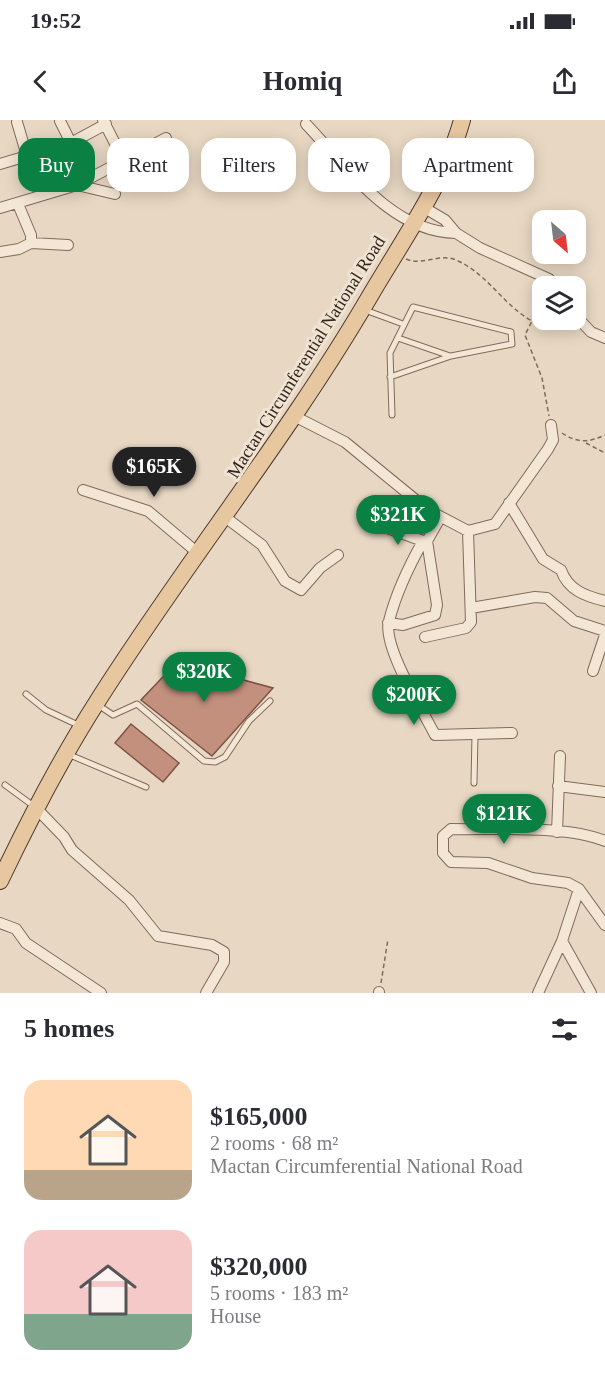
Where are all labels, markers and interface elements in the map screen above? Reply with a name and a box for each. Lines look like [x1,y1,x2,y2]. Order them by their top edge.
text: 19:52 [30,8,81,33]
icon: back [24,65,57,98]
icon: share [548,65,581,98]
text: Homiq [263,66,342,96]
chip: Buy [18,138,95,192]
chip: Rent [107,138,189,192]
chip: Filters [201,138,296,192]
chip: New [308,138,390,192]
chip: Apartment [402,138,534,192]
north arrow [532,210,586,264]
map controls [532,210,586,330]
street label: Mactan Circumferential National Road [223,232,389,482]
button: layers [532,276,586,330]
pin: $165K [112,447,196,498]
text: $165K [126,455,182,477]
pin: $321K [356,495,440,546]
text: $321K [370,503,426,525]
pin: $320K [162,652,246,703]
text: $320K [176,660,232,682]
pin: $200K [372,675,456,726]
text: $200K [386,683,442,705]
pin: $121K [462,794,546,845]
text: $121K [476,802,532,824]
icon: filters [548,1013,581,1046]
text: 5 homes [24,1014,114,1043]
text: $165,000 [210,1102,308,1131]
icon: home [72,1104,144,1176]
text: 2 rooms · 68 m² [210,1132,338,1154]
text: Mactan Circumferential National Road [210,1155,523,1177]
text: $320,000 [210,1252,308,1281]
icon: home [72,1254,144,1326]
text: 5 rooms · 183 m² [210,1282,348,1304]
text: House [210,1305,261,1327]

